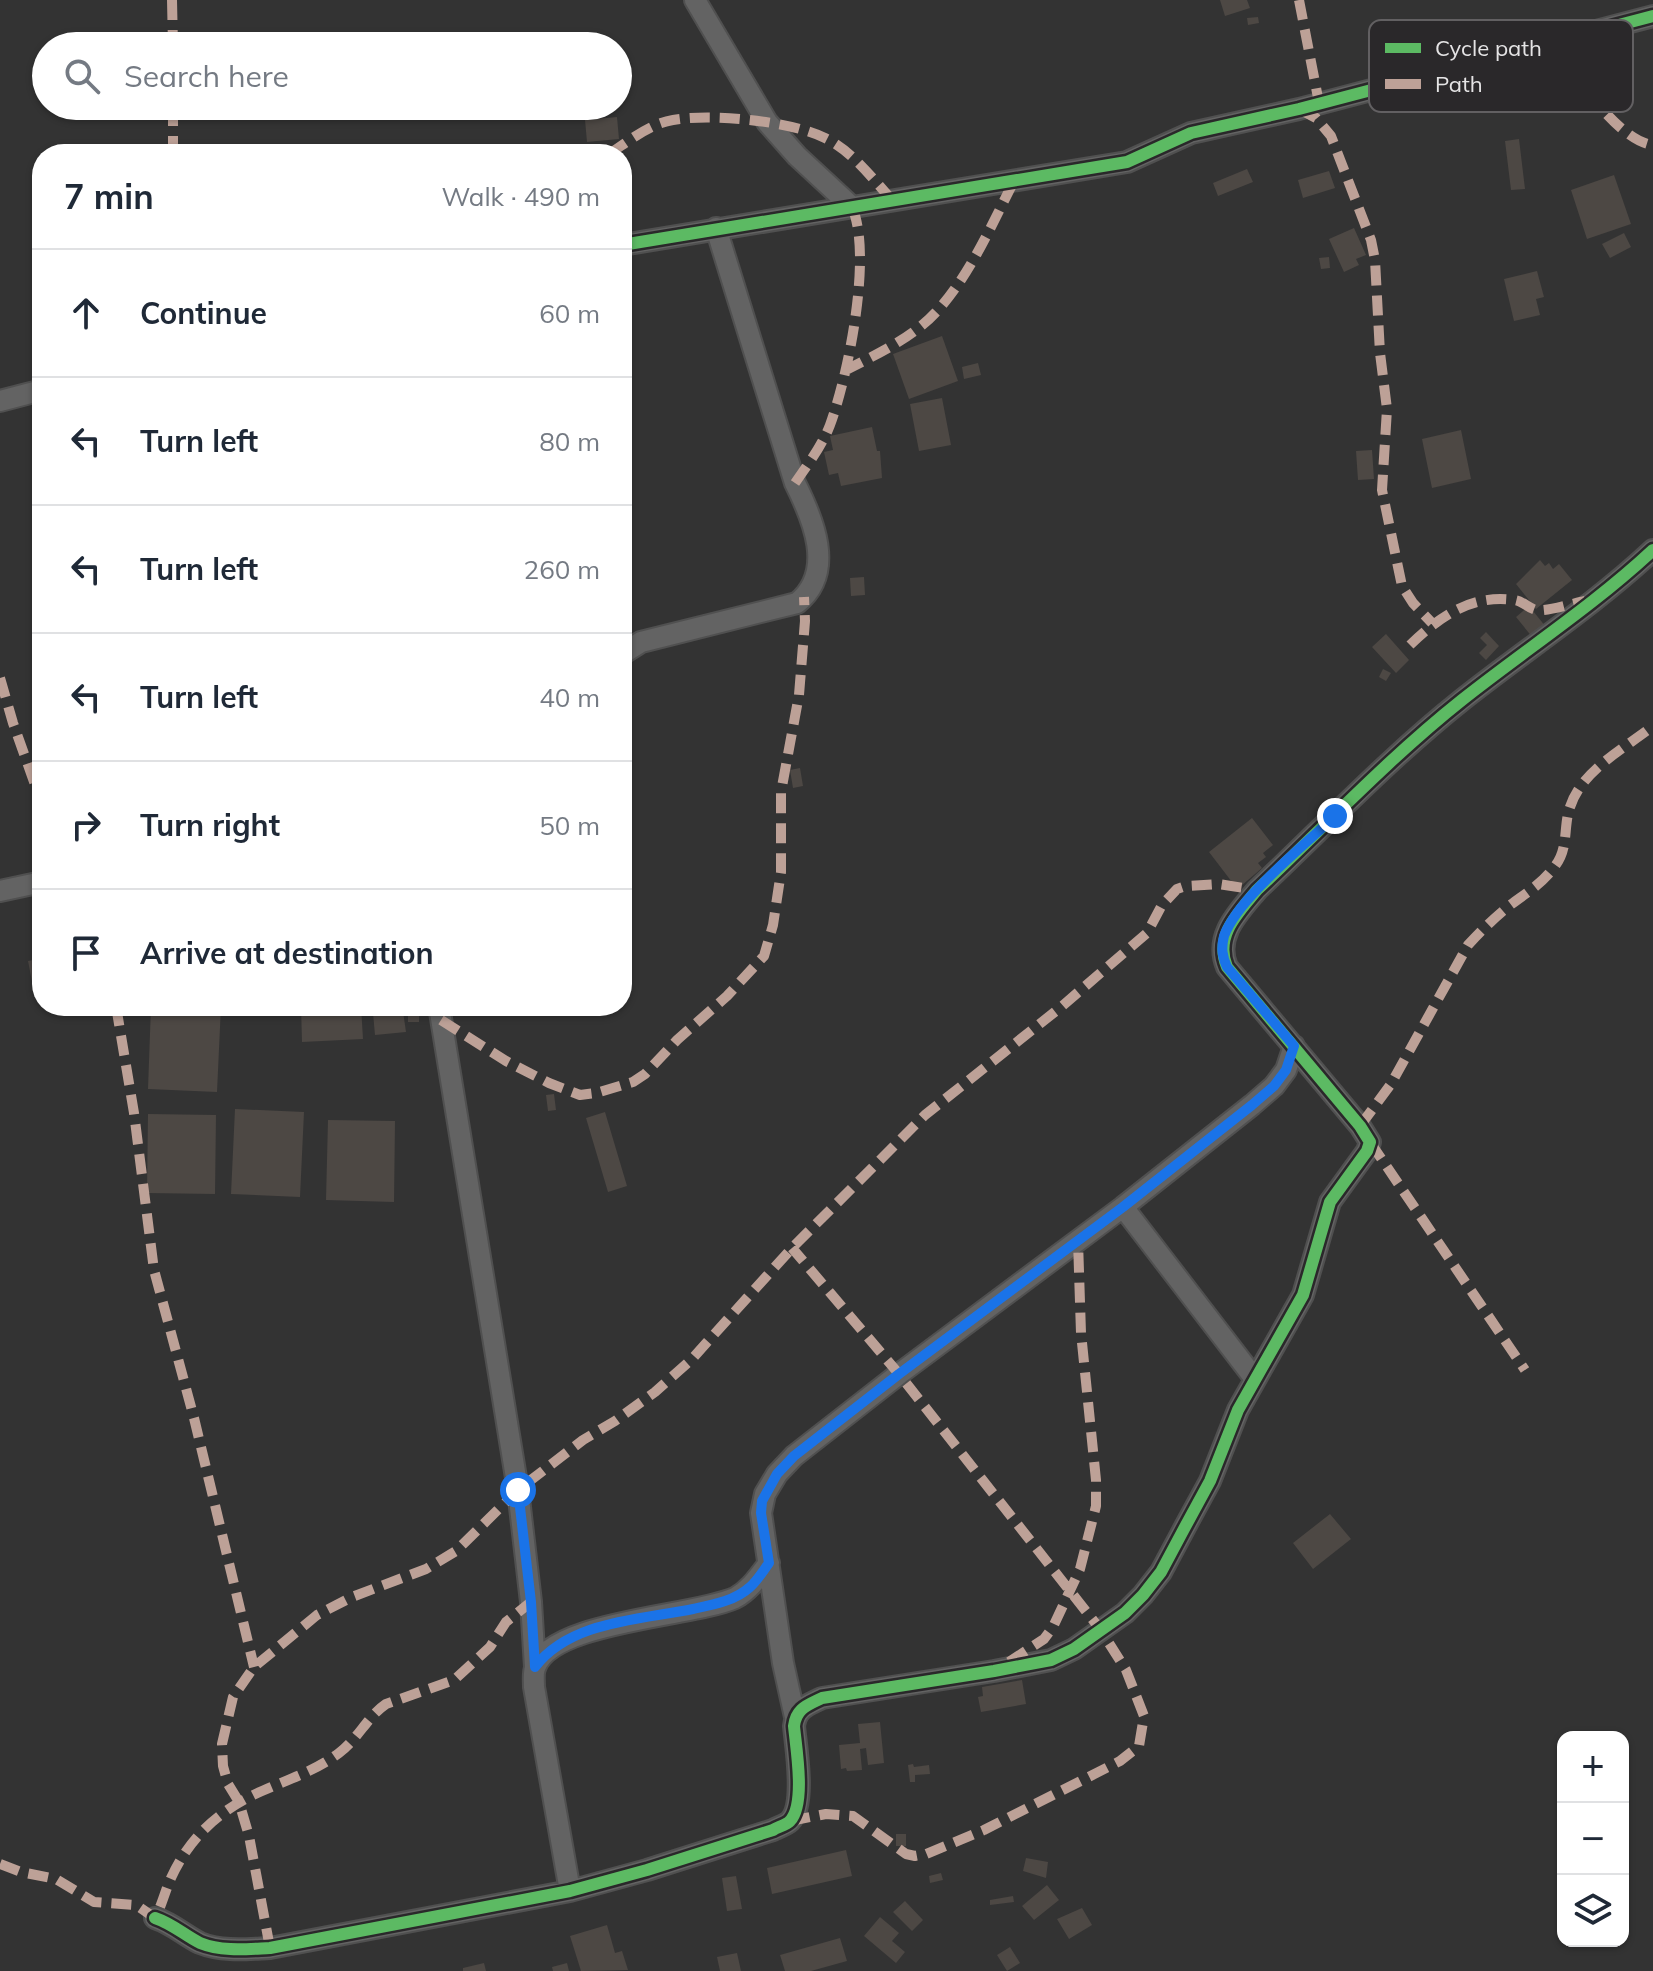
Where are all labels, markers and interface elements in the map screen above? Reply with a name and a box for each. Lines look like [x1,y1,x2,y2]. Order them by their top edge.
legend [1369,20,1633,112]
search box [32,32,632,120]
text: Cycle path [1435,34,1542,62]
icon: search [60,54,104,98]
text: Search here [124,57,289,95]
text: Path [1435,70,1483,98]
text: 7 min [64,175,154,218]
text: Walk · 490 m [441,180,600,213]
icon: ahead [64,291,108,335]
text: Continue [140,294,267,332]
text: 60 m [539,297,600,330]
icon: left [64,419,108,463]
text: Turn left [140,422,258,460]
text: 80 m [539,425,600,458]
icon: left [64,547,108,591]
text: Turn left [140,550,258,588]
text: 260 m [524,553,600,586]
icon: left [64,675,108,719]
text: Turn left [140,678,258,716]
text: 40 m [539,681,600,714]
route end [1317,798,1353,834]
icon: right [64,803,108,847]
text: Turn right [140,806,280,844]
text: 50 m [539,809,600,842]
icon: arrive [64,931,108,975]
text: Arrive at destination [140,934,434,972]
route start [500,1472,536,1508]
map controls [1557,1731,1629,1947]
button: + [1557,1731,1629,1803]
button: − [1557,1803,1629,1875]
button: layers [1557,1875,1629,1947]

